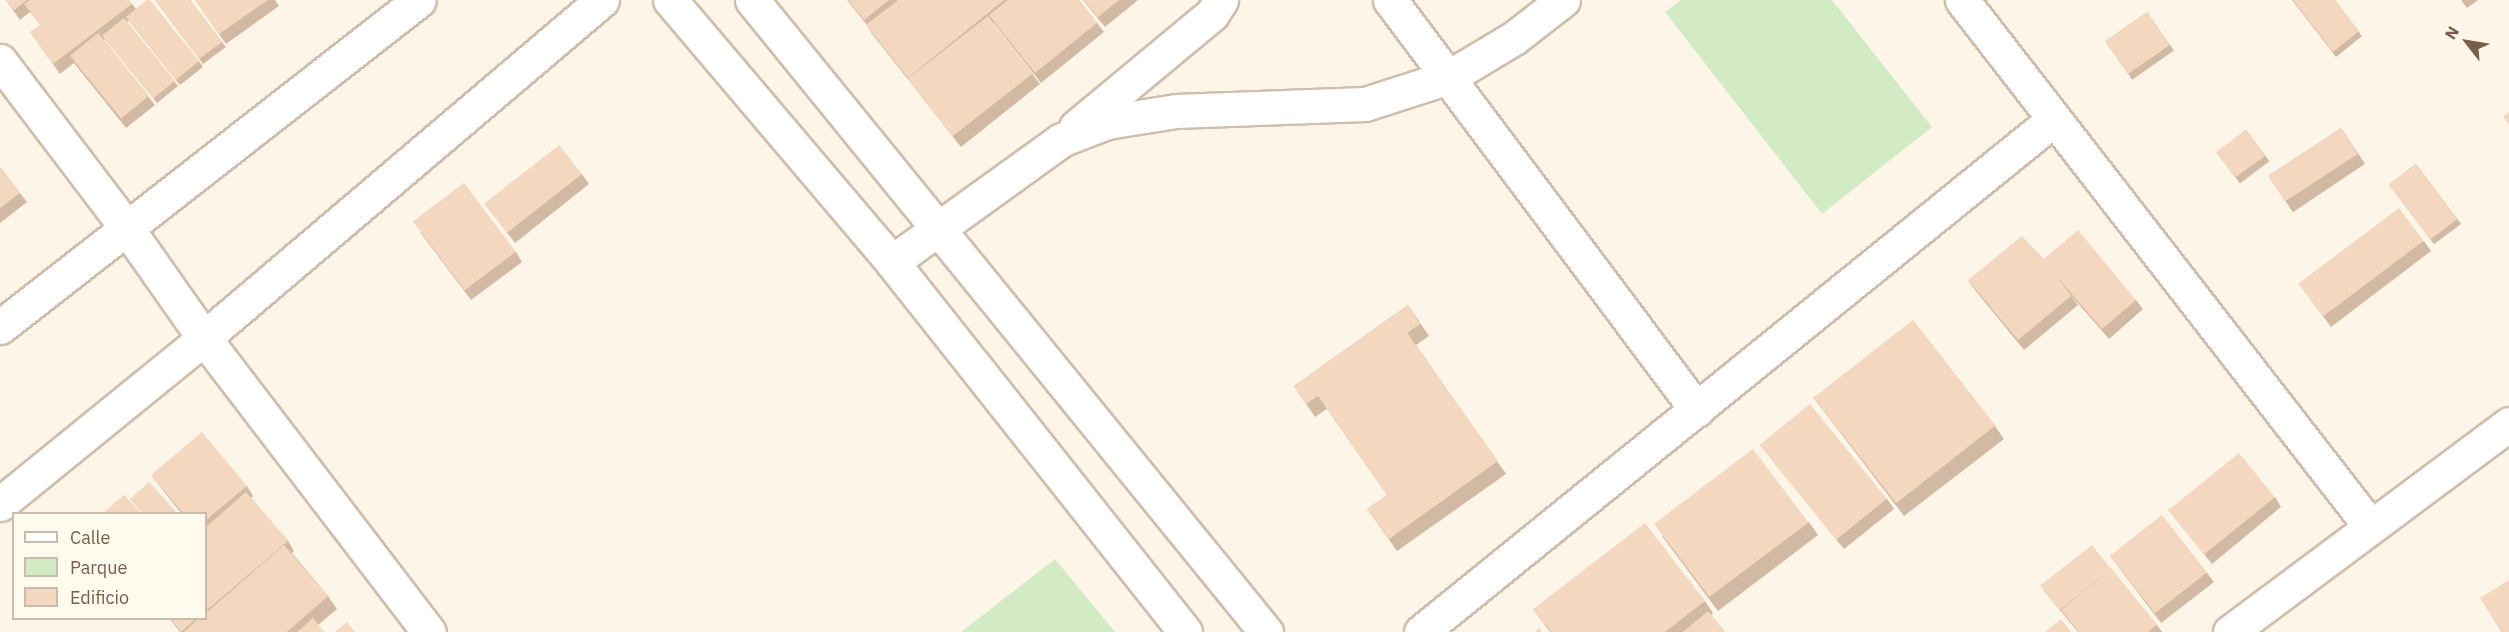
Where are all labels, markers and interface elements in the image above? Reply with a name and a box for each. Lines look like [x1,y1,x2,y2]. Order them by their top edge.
north arrow [2437,12,2497,72]
text: N [2440,23,2463,43]
legend [12,512,207,620]
text: Calle [70,526,110,549]
text: Parque [70,556,127,579]
text: Edificio [70,586,129,609]

